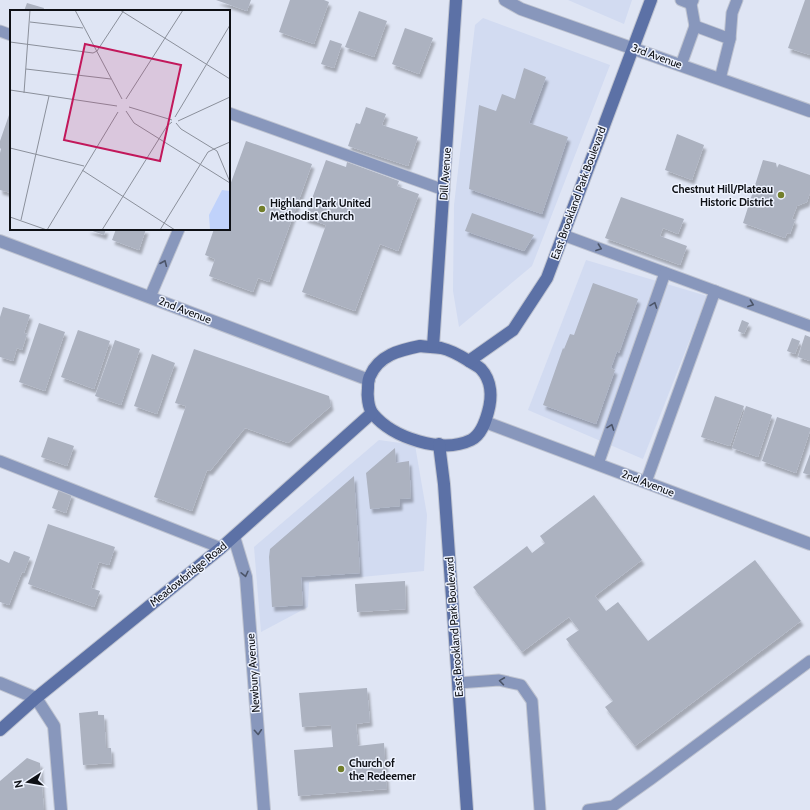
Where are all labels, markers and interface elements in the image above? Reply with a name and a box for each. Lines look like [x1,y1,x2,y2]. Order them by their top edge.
inset map [10,10,230,230]
street label: 3rd Avenue [630,40,685,72]
street label: East Brookland Park Boulevard [547,125,609,261]
street label: Dill Avenue [436,147,454,201]
place label: Chestnut Hill/Plateau Historic District [672,182,773,209]
marker: Chestnut Hill/Plateau Historic District [776,190,786,200]
place label: Highland Park United Methodist Church [270,196,371,223]
marker: Highland Park United Methodist Church [257,204,267,214]
one-way arrow [596,244,603,252]
one-way arrow [160,260,168,267]
street label: 2nd Avenue [157,294,214,327]
one-way arrow [748,300,755,308]
one-way arrow [649,301,658,308]
one-way arrow [606,424,614,431]
street label: 2nd Avenue [620,467,677,500]
street label: Meadowbridge Road [147,539,229,609]
street label: East Brookland Park Boulevard [442,556,466,698]
one-way arrow [240,570,249,577]
street label: Newbury Avenue [243,633,263,713]
one-way arrow [499,677,506,686]
one-way arrow [253,729,262,735]
place label: Church of the Redeemer [349,756,416,783]
north arrow [8,762,48,802]
marker: Church of the Redeemer [336,764,346,774]
text: N [11,779,26,789]

